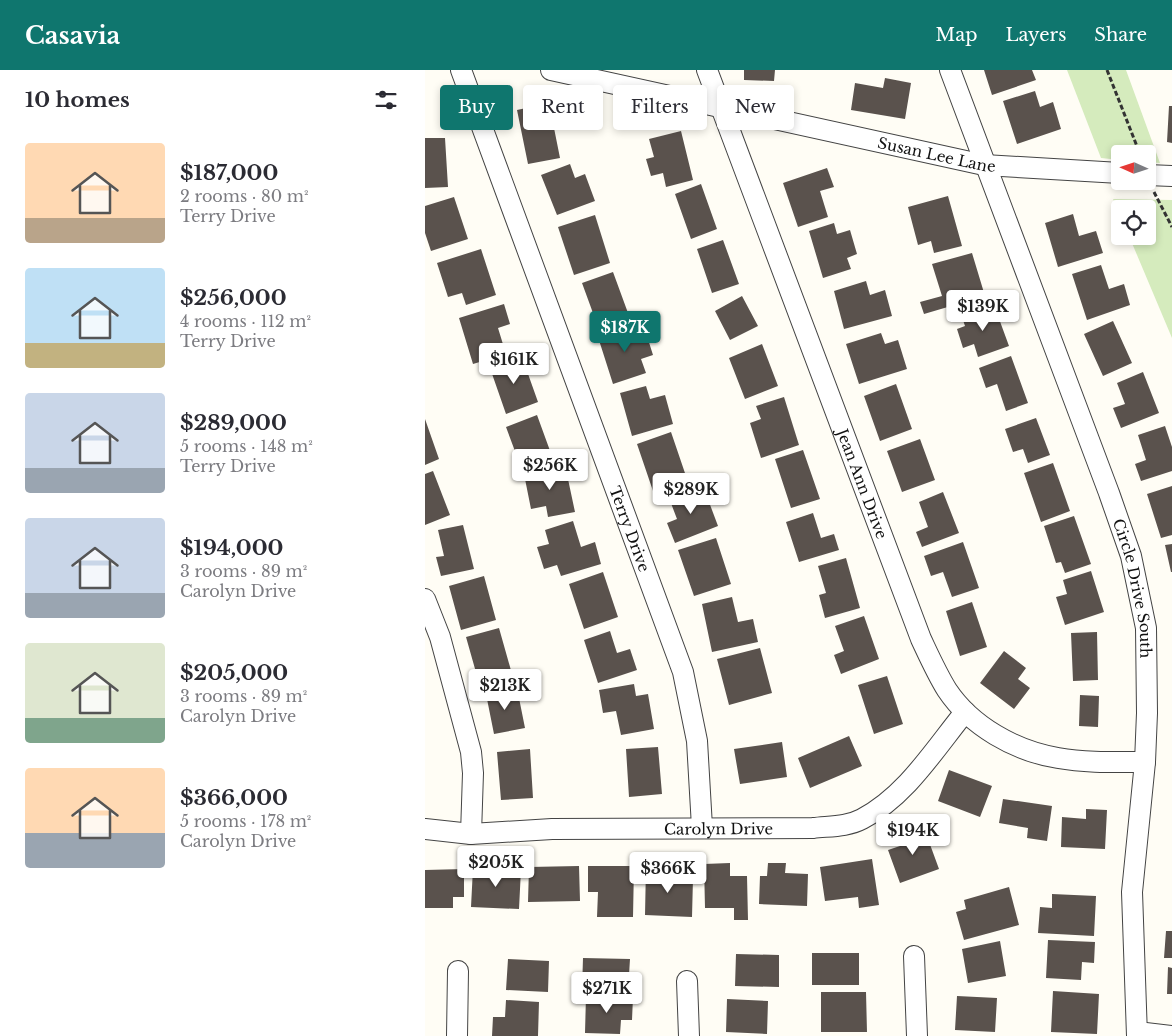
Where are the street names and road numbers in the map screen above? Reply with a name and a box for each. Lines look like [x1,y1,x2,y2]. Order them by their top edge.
street label: Susan Lee Lane [876,132,996,175]
street label: Jean Ann Drive [833,424,892,541]
street label: Terry Drive [606,483,655,574]
street label: Circle Drive South [1109,516,1156,658]
street label: Carolyn Drive [664,819,773,838]

